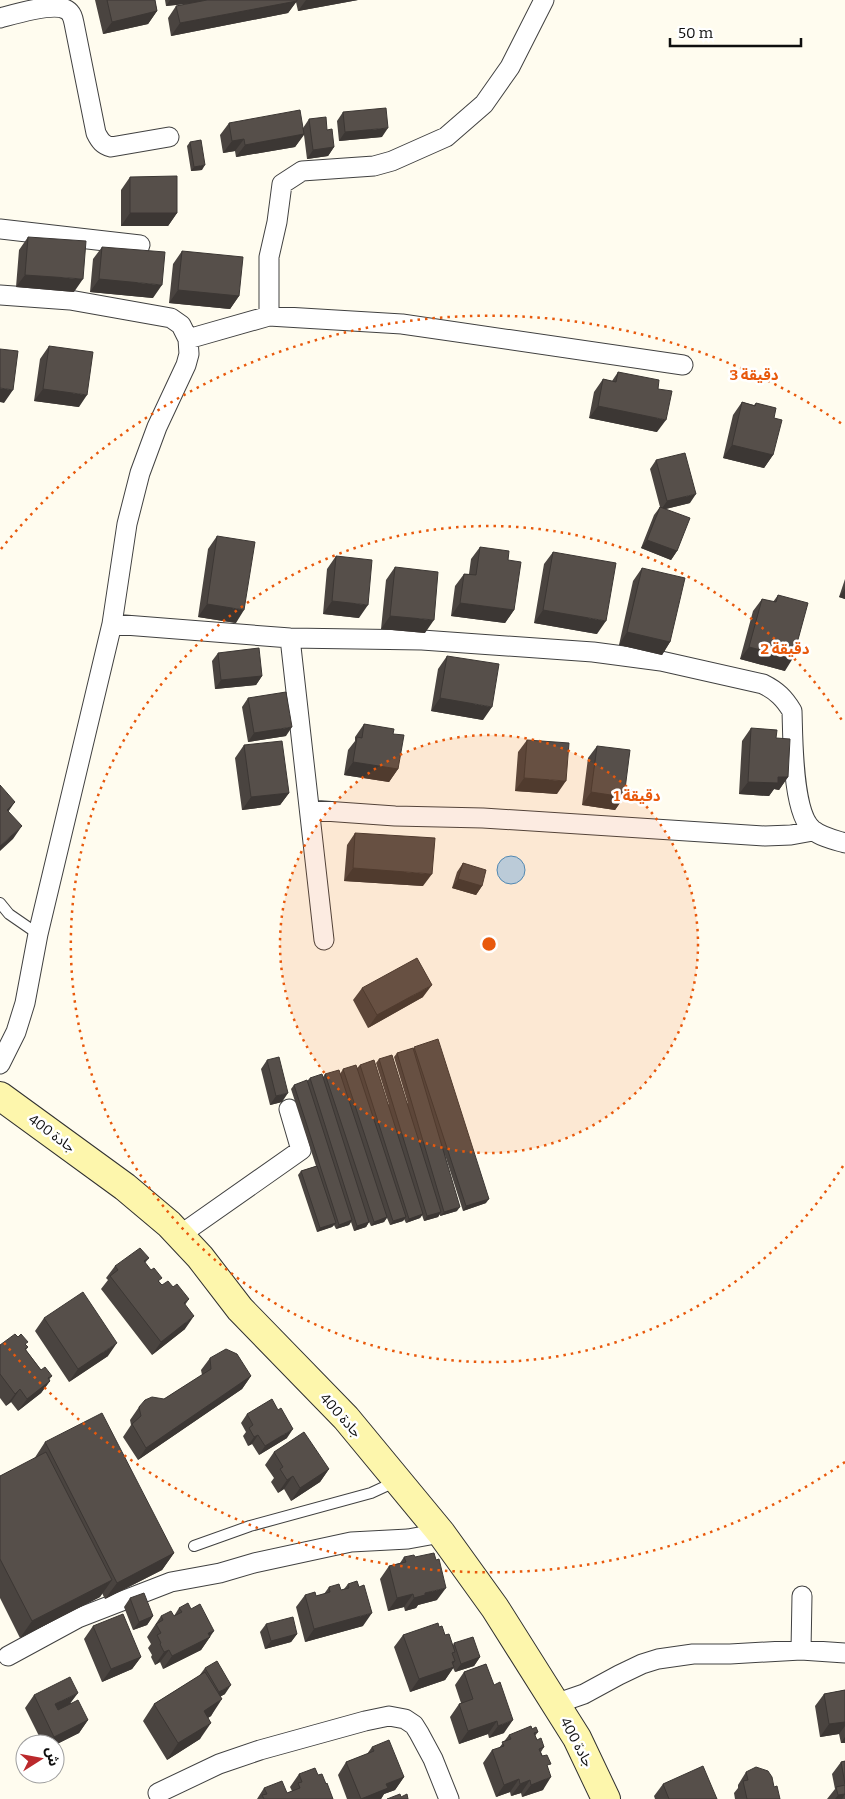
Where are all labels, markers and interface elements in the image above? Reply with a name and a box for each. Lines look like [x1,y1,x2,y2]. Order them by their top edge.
scale bar [670,15,801,47]
text: 50 m [678,24,714,42]
text: 3 دقيقة [729,366,779,384]
text: 2 دقيقة [761,640,810,658]
text: 1 دقيقة [614,787,661,805]
centre of rings [480,935,498,953]
street label: جادة 400 [25,1111,78,1156]
street label: جادة 400 [316,1390,365,1441]
street label: جادة 400 [556,1715,597,1770]
north arrow [15,1734,65,1784]
text: ش [42,1746,62,1768]

